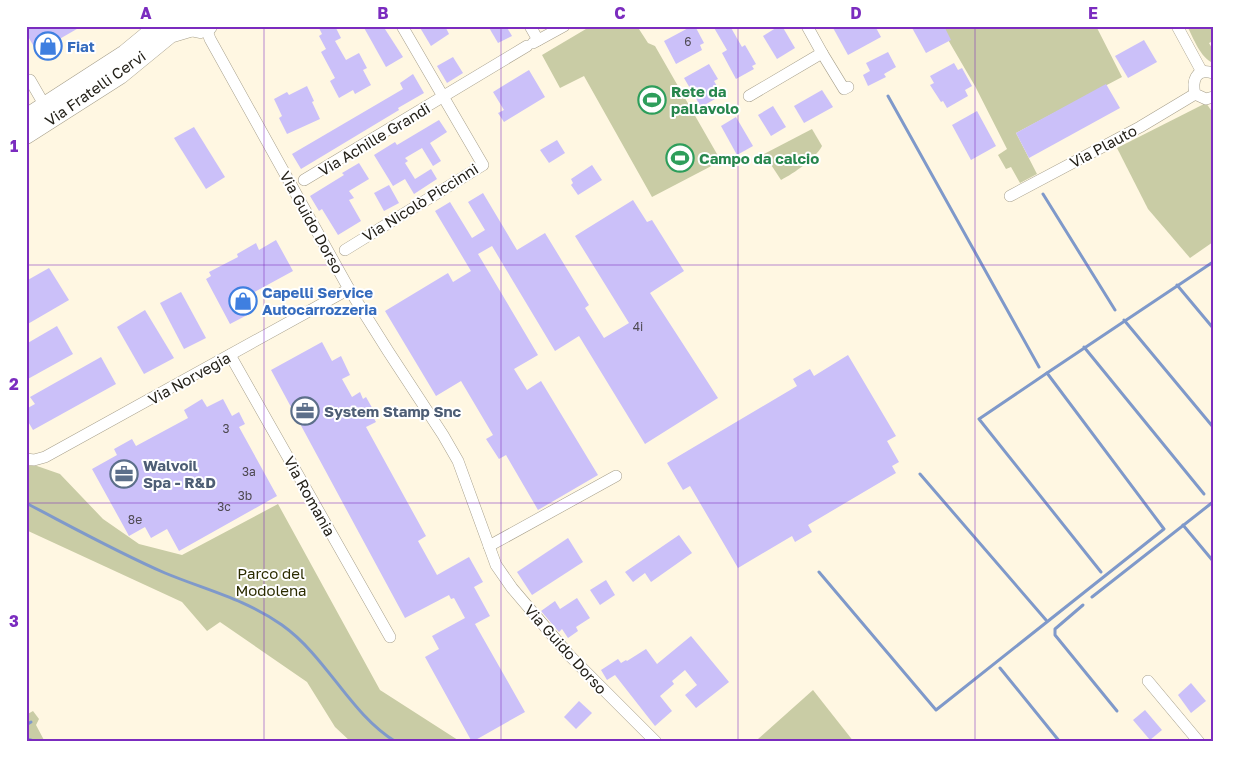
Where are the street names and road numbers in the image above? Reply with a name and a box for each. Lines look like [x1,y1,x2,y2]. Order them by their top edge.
street label: Via Fratelli Cervi [41,47,149,129]
street label: Via Achille Grandi [315,99,433,179]
street label: Via Plauto [1066,121,1140,171]
street label: Via Nicolò Piccinni [359,159,481,245]
street label: Via Guido Dorso [276,168,348,276]
street label: Via Norvegia [145,348,233,408]
street label: Via Romania [281,453,339,539]
street label: Via Guido Dorso [521,601,611,697]

